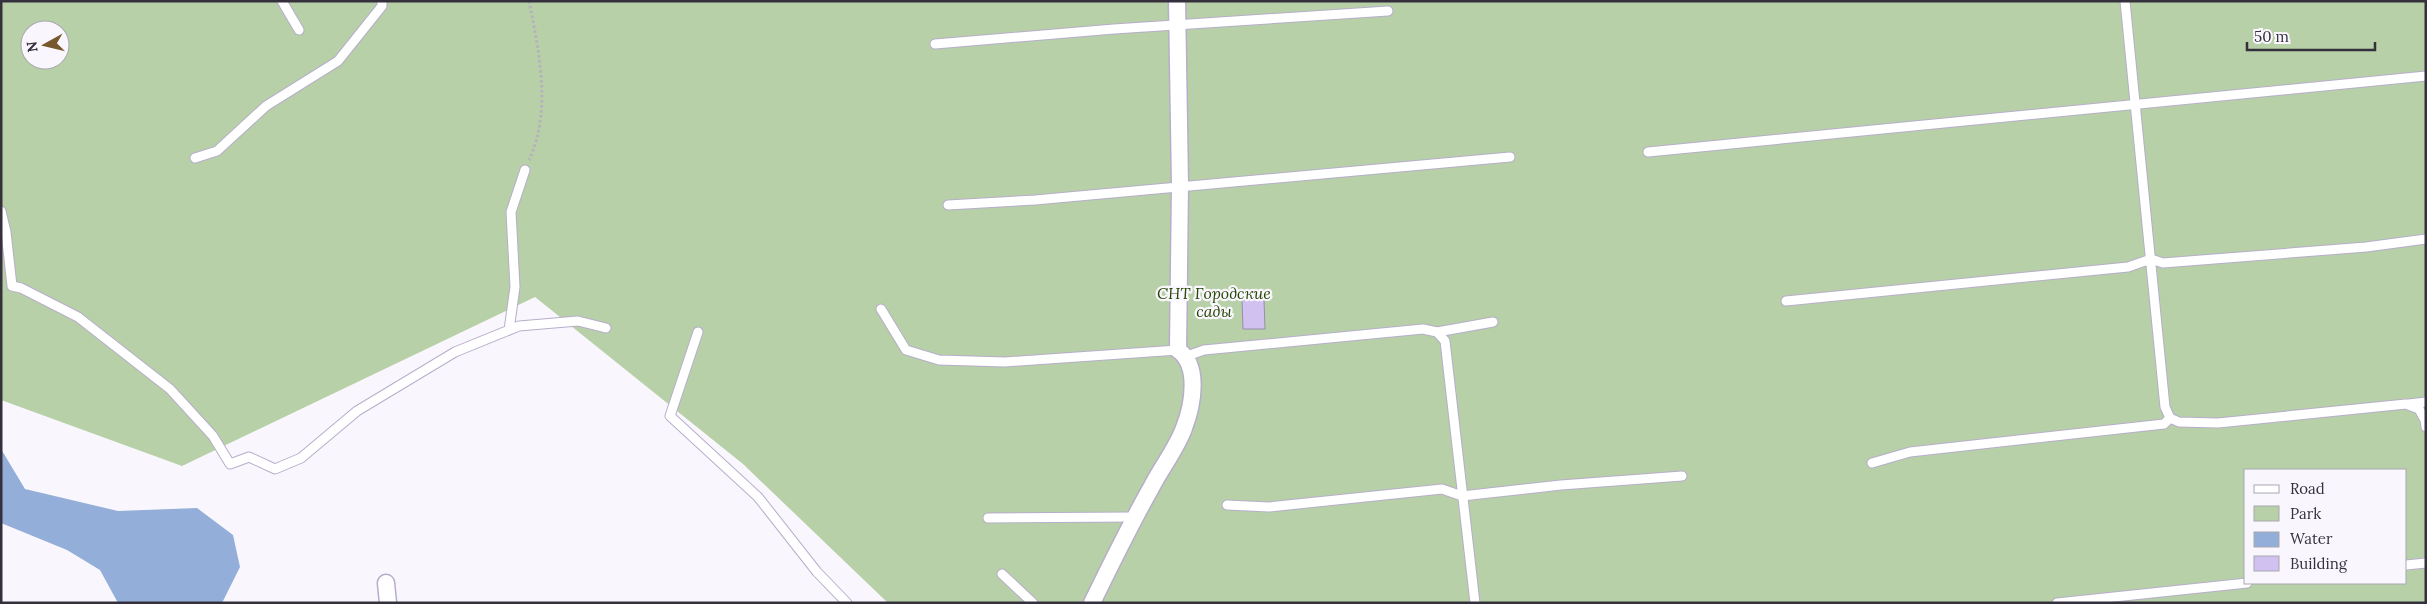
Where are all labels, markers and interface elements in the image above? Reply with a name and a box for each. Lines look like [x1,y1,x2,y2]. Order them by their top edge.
north arrow [20,20,70,70]
scale bar [2247,20,2374,52]
text: 50 m [2254,27,2289,46]
text: N [22,40,42,53]
park label: СНТ Городские сады [1157,283,1271,321]
legend [2244,469,2407,584]
text: Road [2290,479,2325,498]
text: Park [2290,504,2321,523]
text: Water [2290,529,2333,548]
text: Building [2290,554,2348,573]

